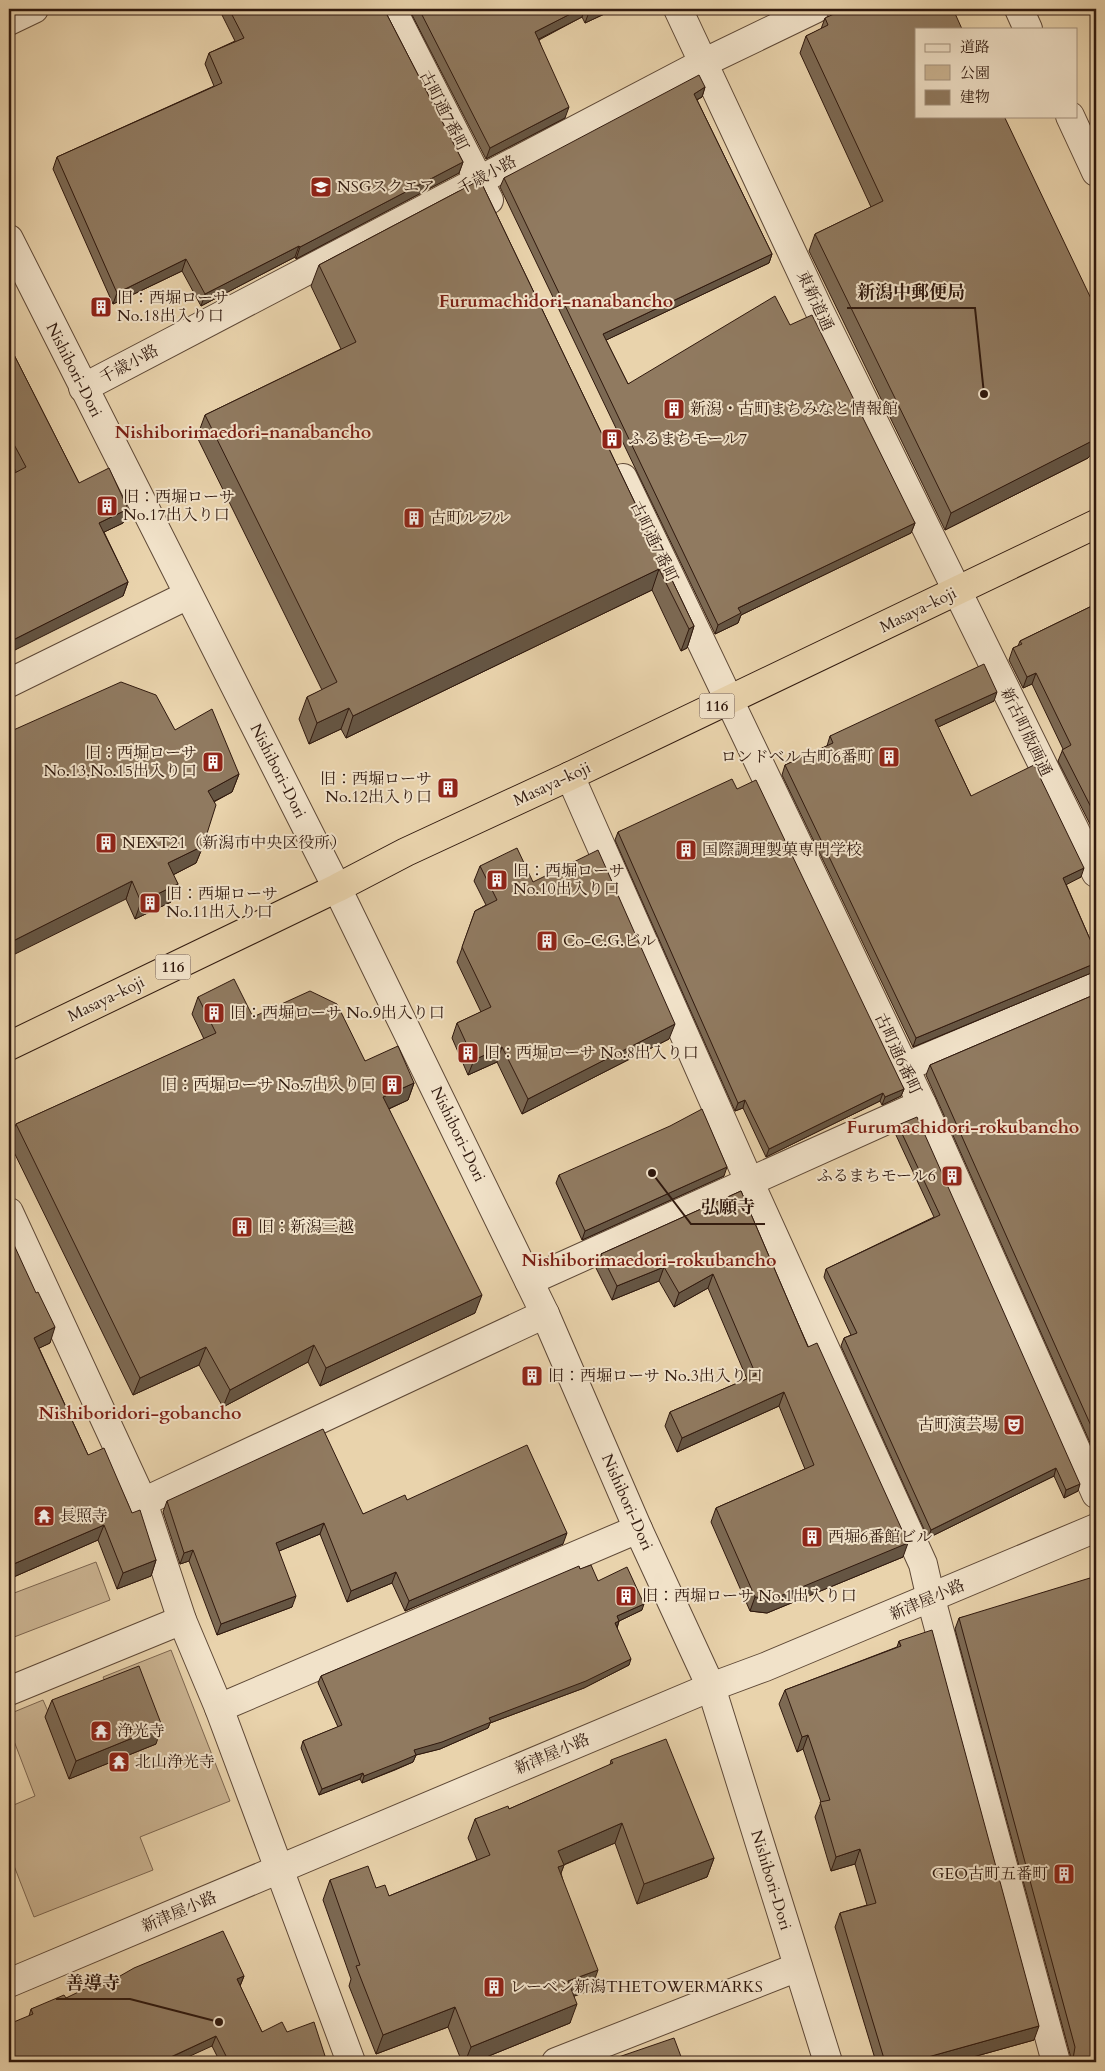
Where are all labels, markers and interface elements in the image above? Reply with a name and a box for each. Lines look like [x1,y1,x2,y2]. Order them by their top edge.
legend [915,28,1078,118]
text: 道路 [960,37,990,57]
text: 公園 [960,63,990,83]
street label: 古町通7番町 [414,67,474,155]
text: 建物 [960,87,990,107]
street label: 千歳小路 [454,150,520,200]
school or university icon: NSGスクエア [309,175,333,199]
place label: NSGスクエア [337,176,435,198]
street label: 東新道通 [792,267,838,335]
callout: 新潟中郵便局 [847,275,975,308]
text: 新潟中郵便局 [857,280,965,305]
place label: 旧：西堀ローサ No.18出入り口 [117,287,229,327]
district label: Furumachidori-nanabancho [439,289,673,314]
building icon: 旧：西堀ローサ No.18出入り口 [89,295,113,319]
street label: Nishibori-Dori [41,319,108,422]
street label: 千歳小路 [96,339,162,389]
building icon: 新潟・古町まちみなと情報館 [662,397,686,421]
place label: 新潟・古町まちみなと情報館 [690,398,898,420]
district label: Nishiborimaedori-nanabancho [115,420,371,445]
building icon: ふるまちモール7 [600,427,624,451]
place label: ふるまちモール7 [628,428,747,450]
place label: 旧：西堀ローサ No.17出入り口 [123,486,235,526]
building icon: 旧：西堀ローサ No.17出入り口 [95,494,119,518]
street label: 古町通7番町 [625,498,683,586]
building icon: 古町ルフル [402,506,426,530]
place label: 古町ルフル [430,507,509,529]
street label: Masaya-koji [876,582,961,638]
street label: 新古町版画通 [995,684,1057,780]
road number: 116 [700,694,734,718]
street label: Nishibori-Dori [245,720,312,823]
place label: 旧：西堀ローサ No.13,No.15出入り口 [43,742,197,782]
building icon: ロンドベル古町6番町 [877,745,901,769]
place label: ロンドベル古町6番町 [721,746,873,768]
building icon: 旧：西堀ローサ No.13,No.15出入り口 [201,750,225,774]
street label: Masaya-koji [510,756,595,812]
place label: 旧：西堀ローサ No.12出入り口 [320,768,432,808]
building icon: 旧：西堀ローサ No.12出入り口 [436,776,460,800]
building icon: NEXT21（新潟市中央区役所） [94,831,118,855]
place label: NEXT21（新潟市中央区役所） [122,832,346,854]
building icon: 国際調理製菓専門学校 [674,838,698,862]
place label: 国際調理製菓専門学校 [702,839,862,861]
place label: 旧：西堀ローサ No.10出入り口 [513,860,625,900]
building icon: 旧：西堀ローサ No.10出入り口 [485,868,509,892]
place label: 旧：西堀ローサ No.11出入り口 [166,883,278,923]
building icon: 旧：西堀ローサ No.11出入り口 [138,891,162,915]
building icon: Co-C.G.ビル [535,929,559,953]
place label: Co-C.G.ビル [563,930,656,952]
road number: 116 [156,954,190,980]
street label: Masaya-koji [64,971,149,1027]
building icon: 旧：西堀ローサ No.9出入り口 [202,1001,226,1025]
place label: 旧：西堀ローサ No.9出入り口 [230,1002,445,1024]
street label: 古町通6番町 [869,1009,927,1099]
building icon: 旧：西堀ローサ No.8出入り口 [456,1041,480,1065]
place label: 旧：西堀ローサ No.8出入り口 [484,1042,699,1064]
building icon: 旧：西堀ローサ No.7出入り口 [380,1073,404,1097]
place label: 旧：西堀ローサ No.7出入り口 [161,1074,376,1096]
street label: Nishibori-Dori [425,1083,491,1186]
district label: Furumachidori-rokubancho [847,1115,1079,1140]
building icon: ふるまちモール6 [940,1164,964,1188]
place label: ふるまちモール6 [817,1165,936,1187]
callout: 弘願寺 [691,1191,765,1224]
text: 弘願寺 [701,1195,755,1220]
building icon: 旧：新潟三越 [230,1215,254,1239]
place label: 旧：新潟三越 [258,1216,354,1238]
district label: Nishiborimaedori-rokubancho [522,1248,776,1273]
building icon: 旧：西堀ローサ No.3出入り口 [520,1364,544,1388]
place label: 旧：西堀ローサ No.3出入り口 [548,1365,763,1387]
district label: Nishiboridori-gobancho [38,1401,242,1426]
theatre icon: 古町演芸場 [1002,1413,1026,1437]
place label: 古町演芸場 [918,1414,998,1436]
street label: Nishibori-Dori [596,1450,658,1554]
temple icon: 長照寺 [32,1504,56,1528]
place label: 長照寺 [60,1505,108,1527]
building icon: 西堀6番館ビル [800,1525,824,1549]
place label: 西堀6番館ビル [828,1526,932,1548]
street label: 新津屋小路 [886,1574,968,1626]
building icon: 旧：西堀ローサ No.1出入り口 [614,1584,638,1608]
place label: 旧：西堀ローサ No.1出入り口 [642,1585,857,1607]
temple icon: 浄光寺 [89,1719,113,1743]
place label: 浄光寺 [117,1720,165,1742]
street label: 新津屋小路 [511,1728,593,1780]
temple icon: 北山浄光寺 [107,1750,131,1774]
place label: 北山浄光寺 [135,1751,215,1773]
street label: Nishibori-Dori [745,1827,797,1933]
building icon: GEO古町五番町 [1052,1862,1076,1886]
place label: GEO古町五番町 [932,1863,1048,1885]
street label: 新津屋小路 [138,1886,220,1938]
callout: 善導寺 [56,1966,130,1999]
text: 善導寺 [66,1971,120,1996]
building icon: レーベン新潟THETOWERMARKS [482,1975,506,1999]
place label: レーベン新潟THETOWERMARKS [510,1976,763,1998]

